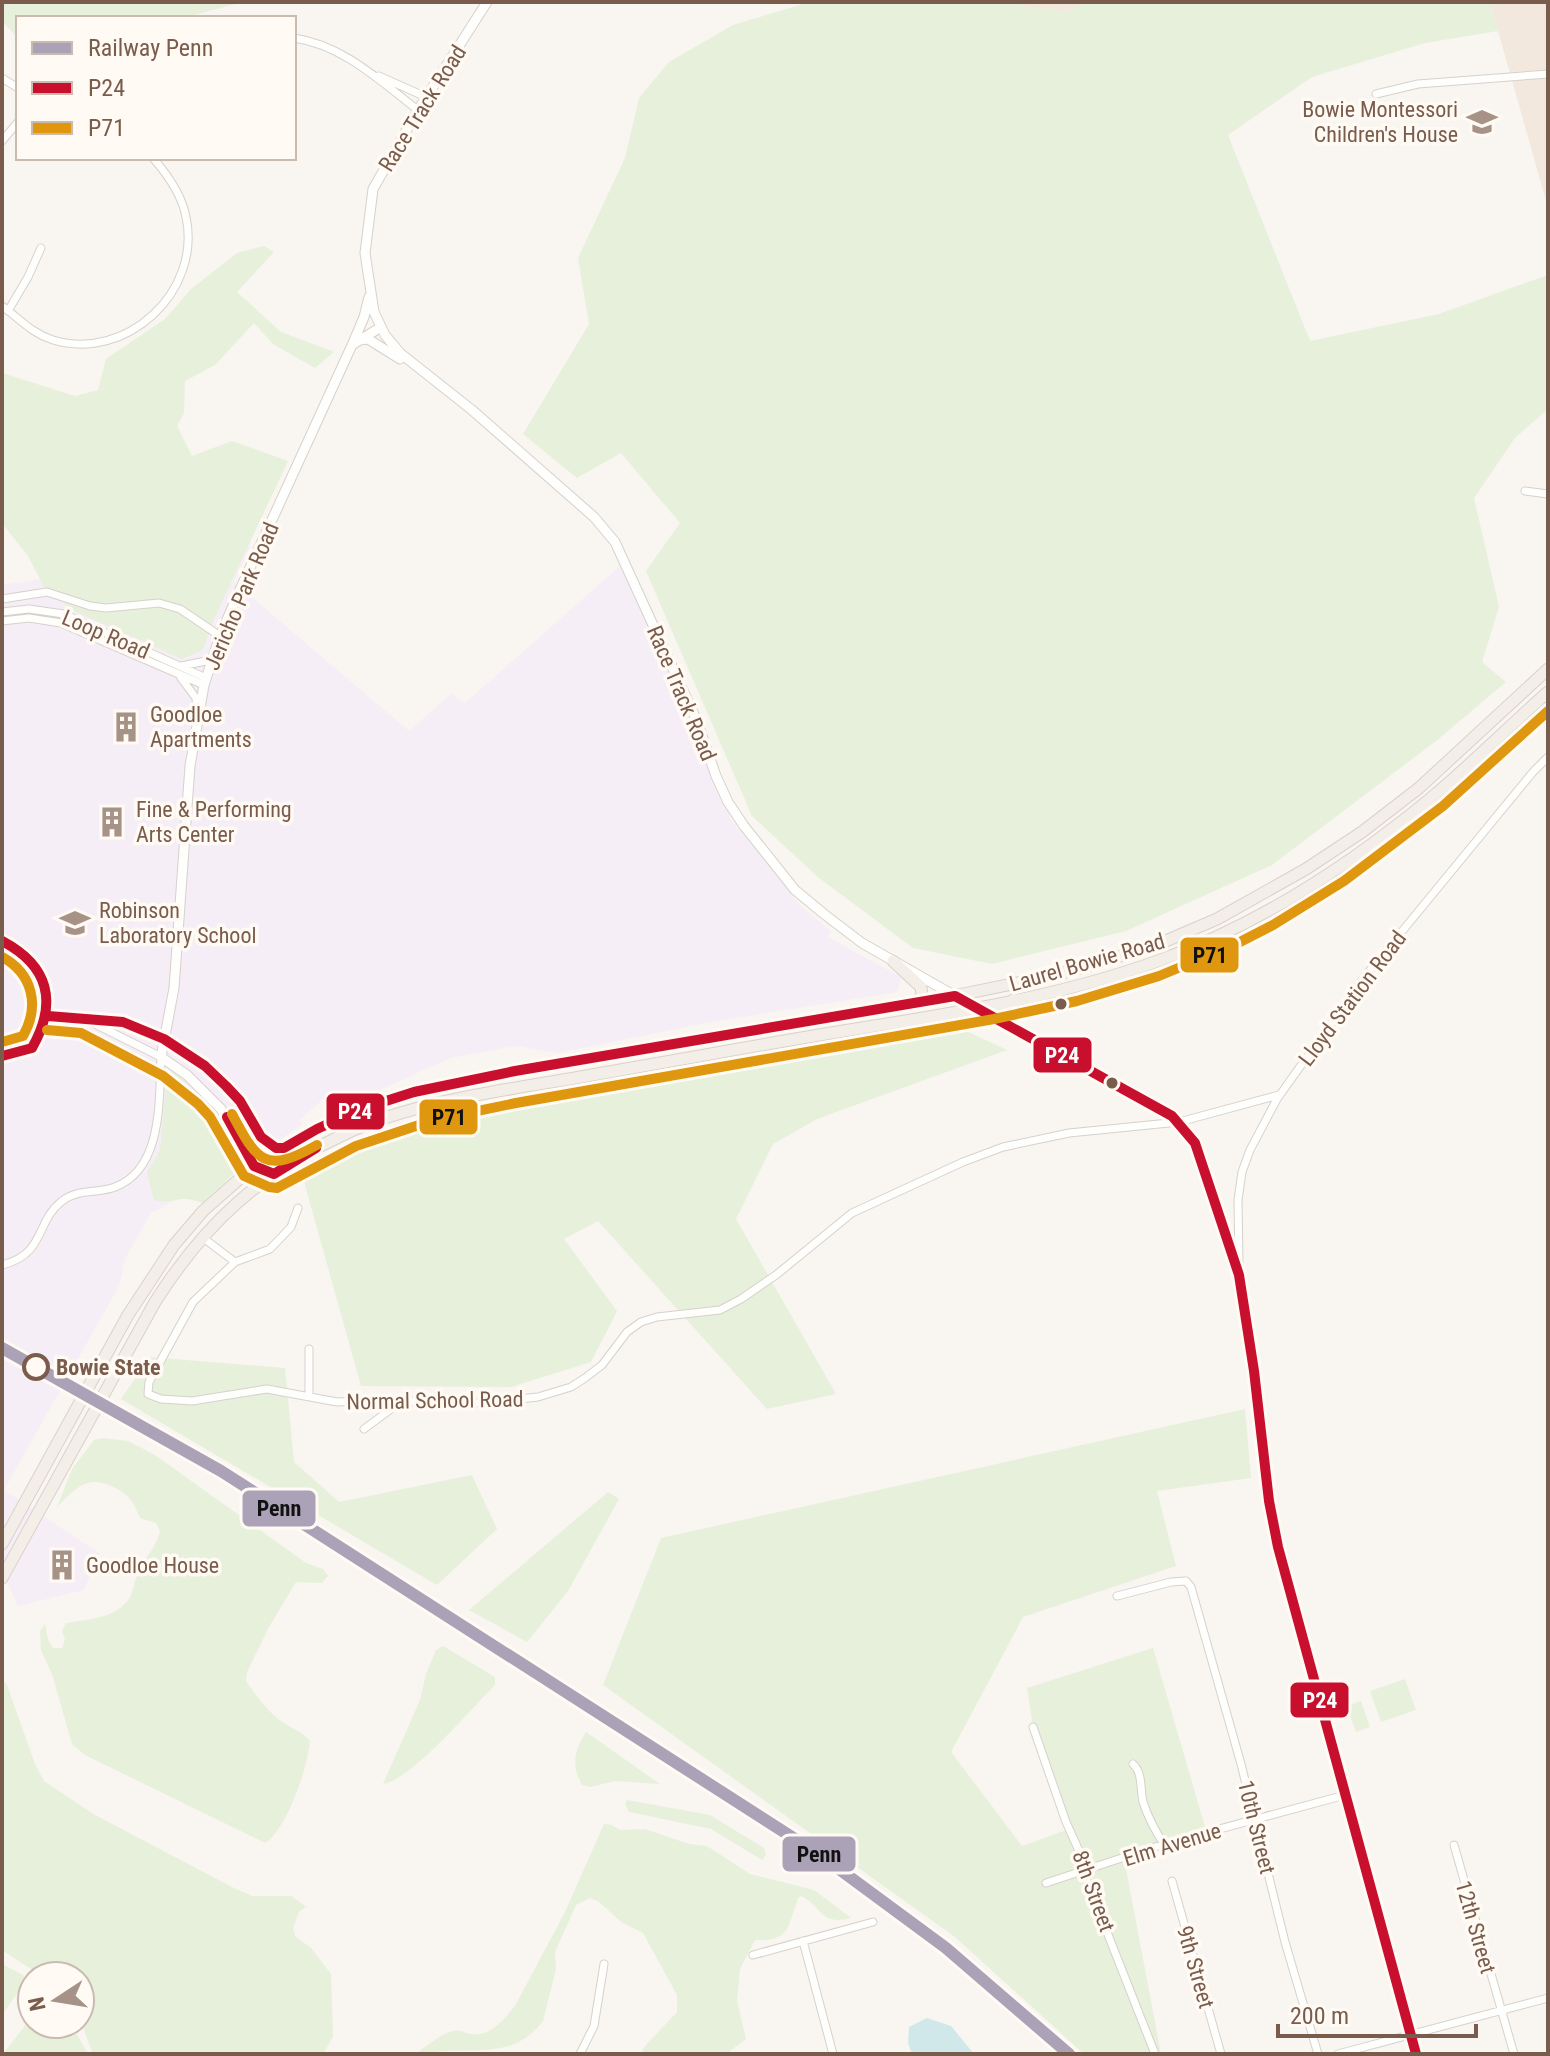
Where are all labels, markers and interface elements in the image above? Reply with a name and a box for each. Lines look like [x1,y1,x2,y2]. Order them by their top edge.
legend [16,16,296,160]
text: Railway Penn [88,34,213,62]
street label: Race Track Road [374,41,471,176]
text: P24 [88,74,125,102]
place label: Bowie Montessori Children's House [1302,97,1458,147]
school or university icon: Bowie Montessori Children's House [1465,105,1499,139]
text: P71 [88,114,125,142]
street label: Jericho Park Road [199,519,284,674]
street label: Loop Road [58,605,153,664]
street label: Race Track Road [642,622,721,764]
place label: Goodloe Apartments [150,702,252,752]
building icon: Goodloe Apartments [109,710,143,744]
place label: Fine & Performing Arts Center [136,797,292,847]
building icon: Fine & Performing Arts Center [95,805,129,839]
place label: Robinson Laboratory School [99,898,256,948]
school or university icon: Robinson Laboratory School [58,906,92,940]
street label: Lloyd Station Road [1294,926,1411,1071]
street label: Laurel Bowie Road [1007,928,1168,997]
line badge: P71 [1179,936,1240,974]
text: P71 [1193,943,1227,968]
unlabelled marker [1053,996,1069,1012]
line badge: P24 [1032,1036,1093,1074]
text: P24 [1045,1043,1079,1068]
unlabelled marker [1104,1075,1120,1091]
line badge: P24 [325,1092,386,1131]
line badge: P71 [418,1098,479,1136]
text: P24 [338,1099,372,1124]
text: P71 [432,1105,466,1130]
marker: Bowie State [23,1354,49,1380]
place label: Bowie State [56,1355,161,1380]
street label: Normal School Road [346,1386,524,1415]
line badge: Penn [241,1489,317,1528]
text: Penn [257,1496,301,1521]
building icon: Goodloe House [45,1548,79,1582]
place label: Goodloe House [86,1553,219,1578]
line badge: P24 [1289,1681,1350,1719]
text: P24 [1303,1688,1337,1713]
street label: 10th Street [1233,1778,1280,1876]
street label: Elm Avenue [1120,1818,1224,1871]
line badge: Penn [781,1835,857,1873]
text: Penn [797,1842,841,1867]
street label: 8th Street [1067,1847,1120,1935]
street label: 12th Street [1450,1878,1501,1976]
street label: 9th Street [1172,1923,1219,2011]
north arrow [16,1960,96,2040]
scale bar [1278,1988,1476,2038]
text: N [23,1995,51,2013]
text: 200 m [1290,2002,1349,2030]

